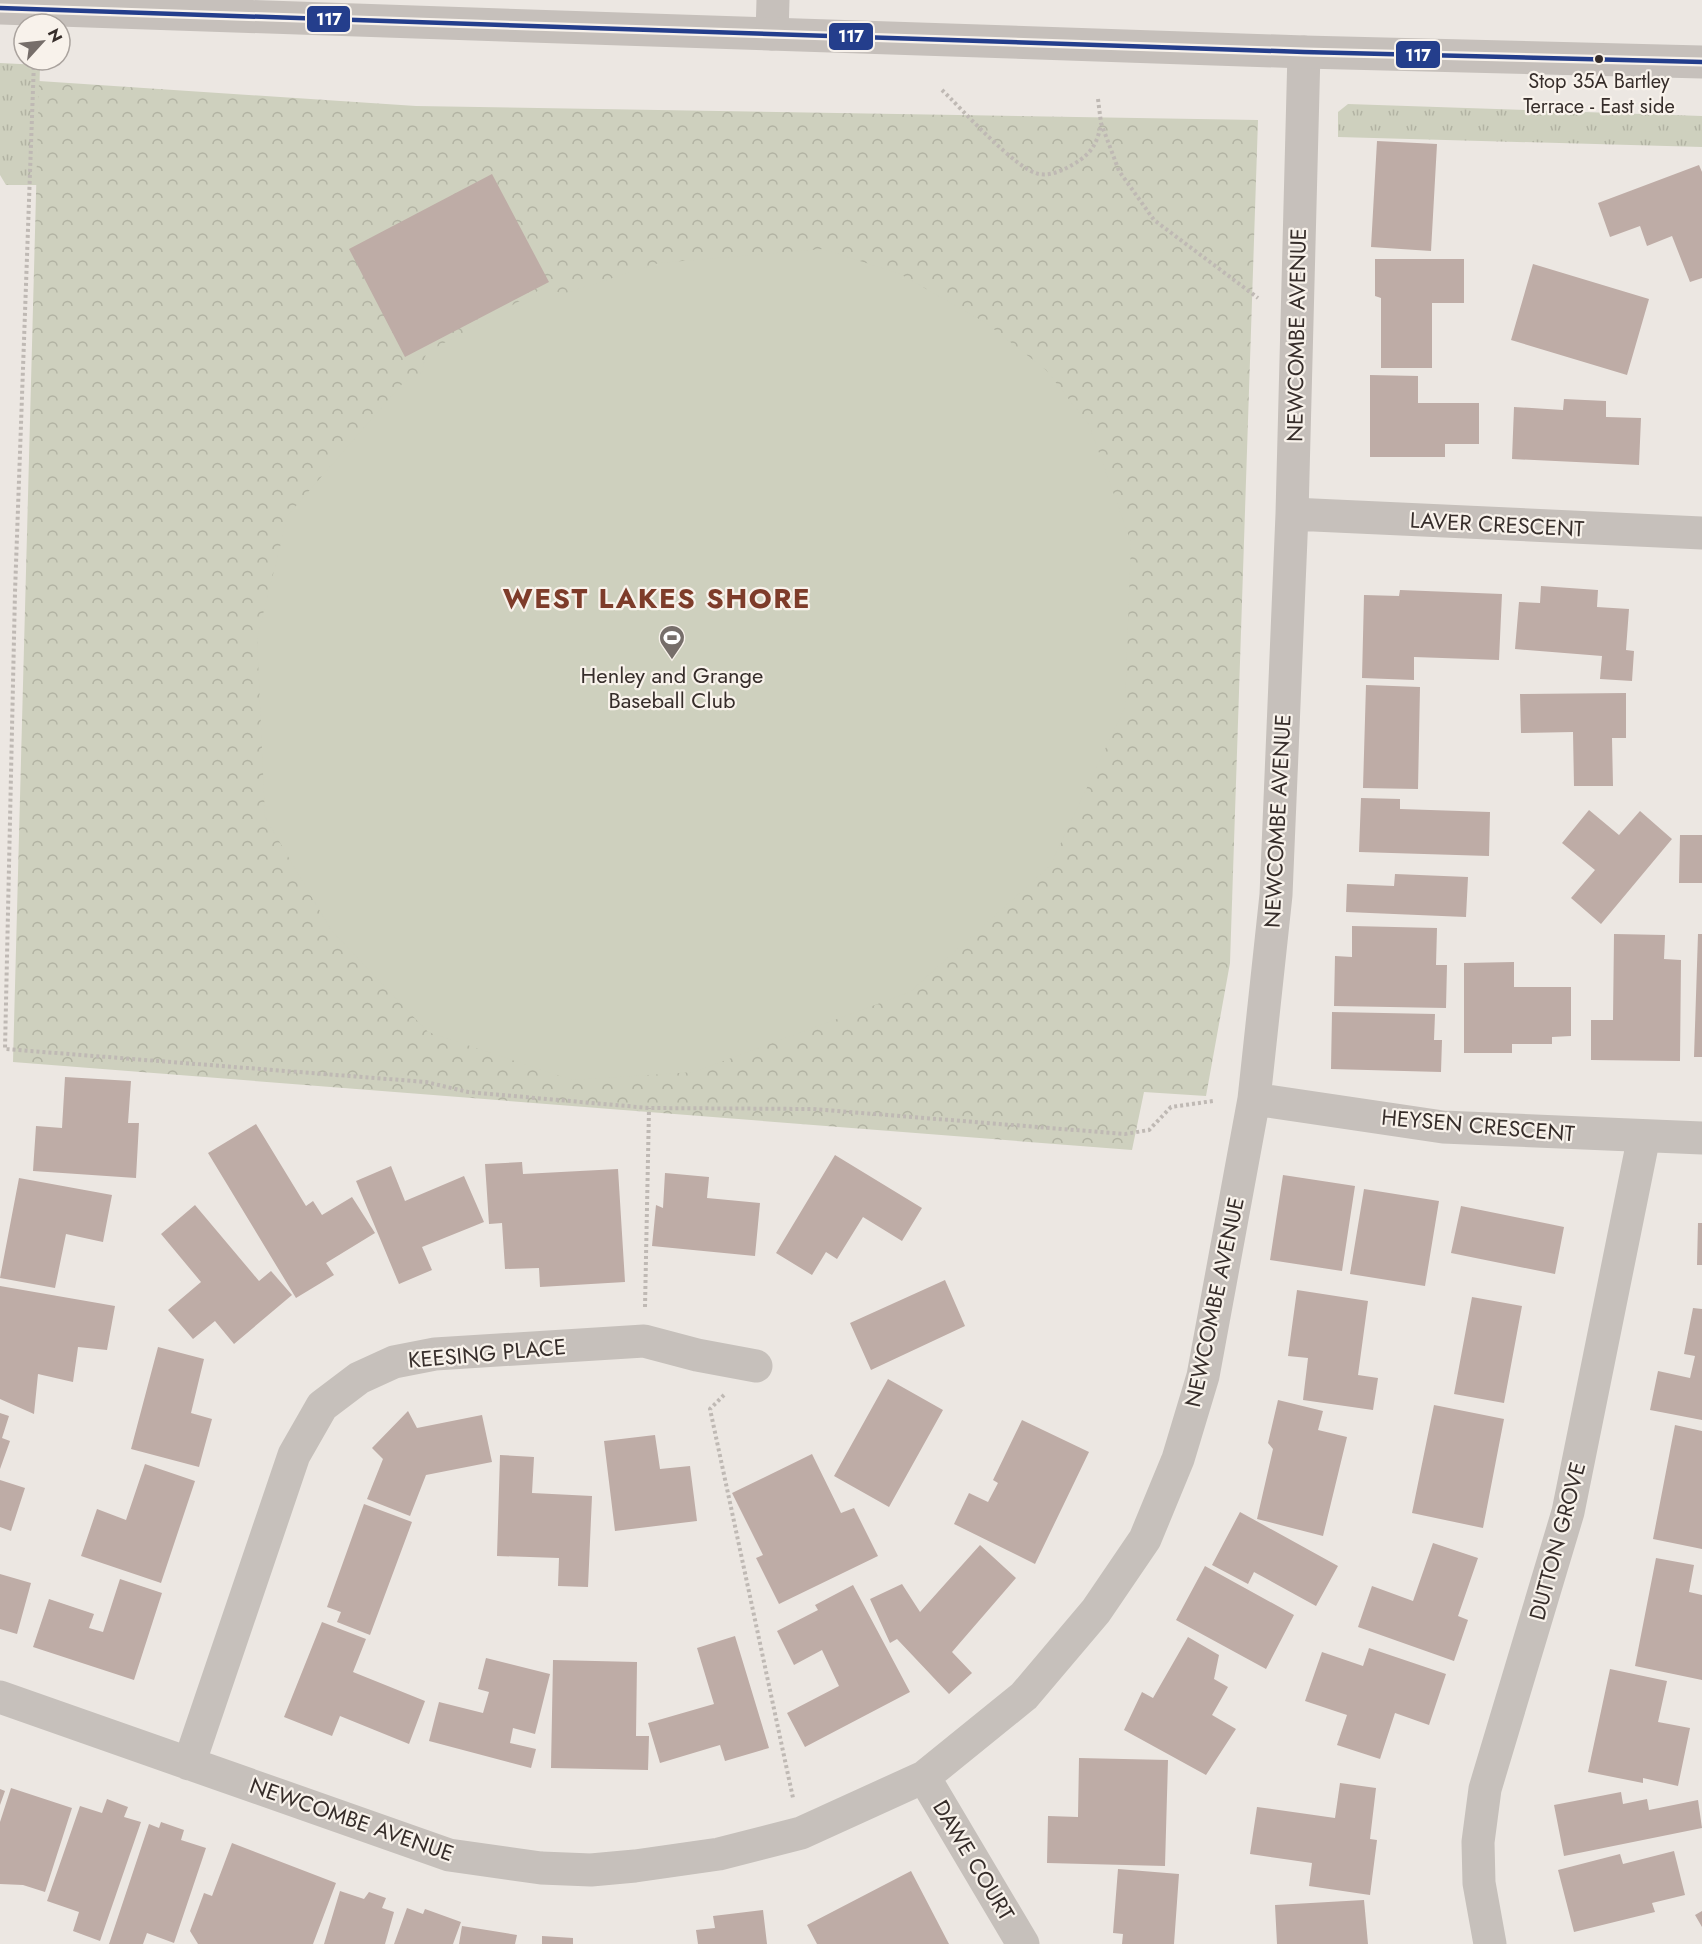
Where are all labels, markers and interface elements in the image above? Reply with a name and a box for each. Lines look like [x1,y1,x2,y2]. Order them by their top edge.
line badge: 117 [306,5,351,33]
text: 117 [316,8,342,31]
north arrow [12,12,72,72]
line badge: 117 [828,22,874,51]
text: N [42,25,68,46]
text: 117 [838,25,864,48]
line badge: 117 [1395,40,1441,69]
text: 117 [1405,44,1431,67]
marker: Stop 35A Bartley Terrace - East side [1593,53,1605,65]
place label: Stop 35A Bartley Terrace - East side [1523,67,1675,121]
street label: NEWCOMBE AVENUE [1278,228,1314,442]
street label: LAVER CRESCENT [1409,503,1586,545]
district label: WEST LAKES SHORE [503,578,811,619]
sports icon: Henley and Grange Baseball Club [657,623,687,661]
place label: Henley and Grange Baseball Club [581,659,763,716]
street label: NEWCOMBE AVENUE [1255,713,1299,929]
street label: HEYSEN CRESCENT [1380,1101,1577,1149]
street label: NEWCOMBE AVENUE [1176,1194,1252,1410]
street label: KEESING PLACE [407,1330,567,1376]
street label: DUTTON GROVE [1521,1458,1593,1624]
street label: NEWCOMBE AVENUE [246,1769,458,1869]
street label: DAWE COURT [925,1794,1023,1927]

